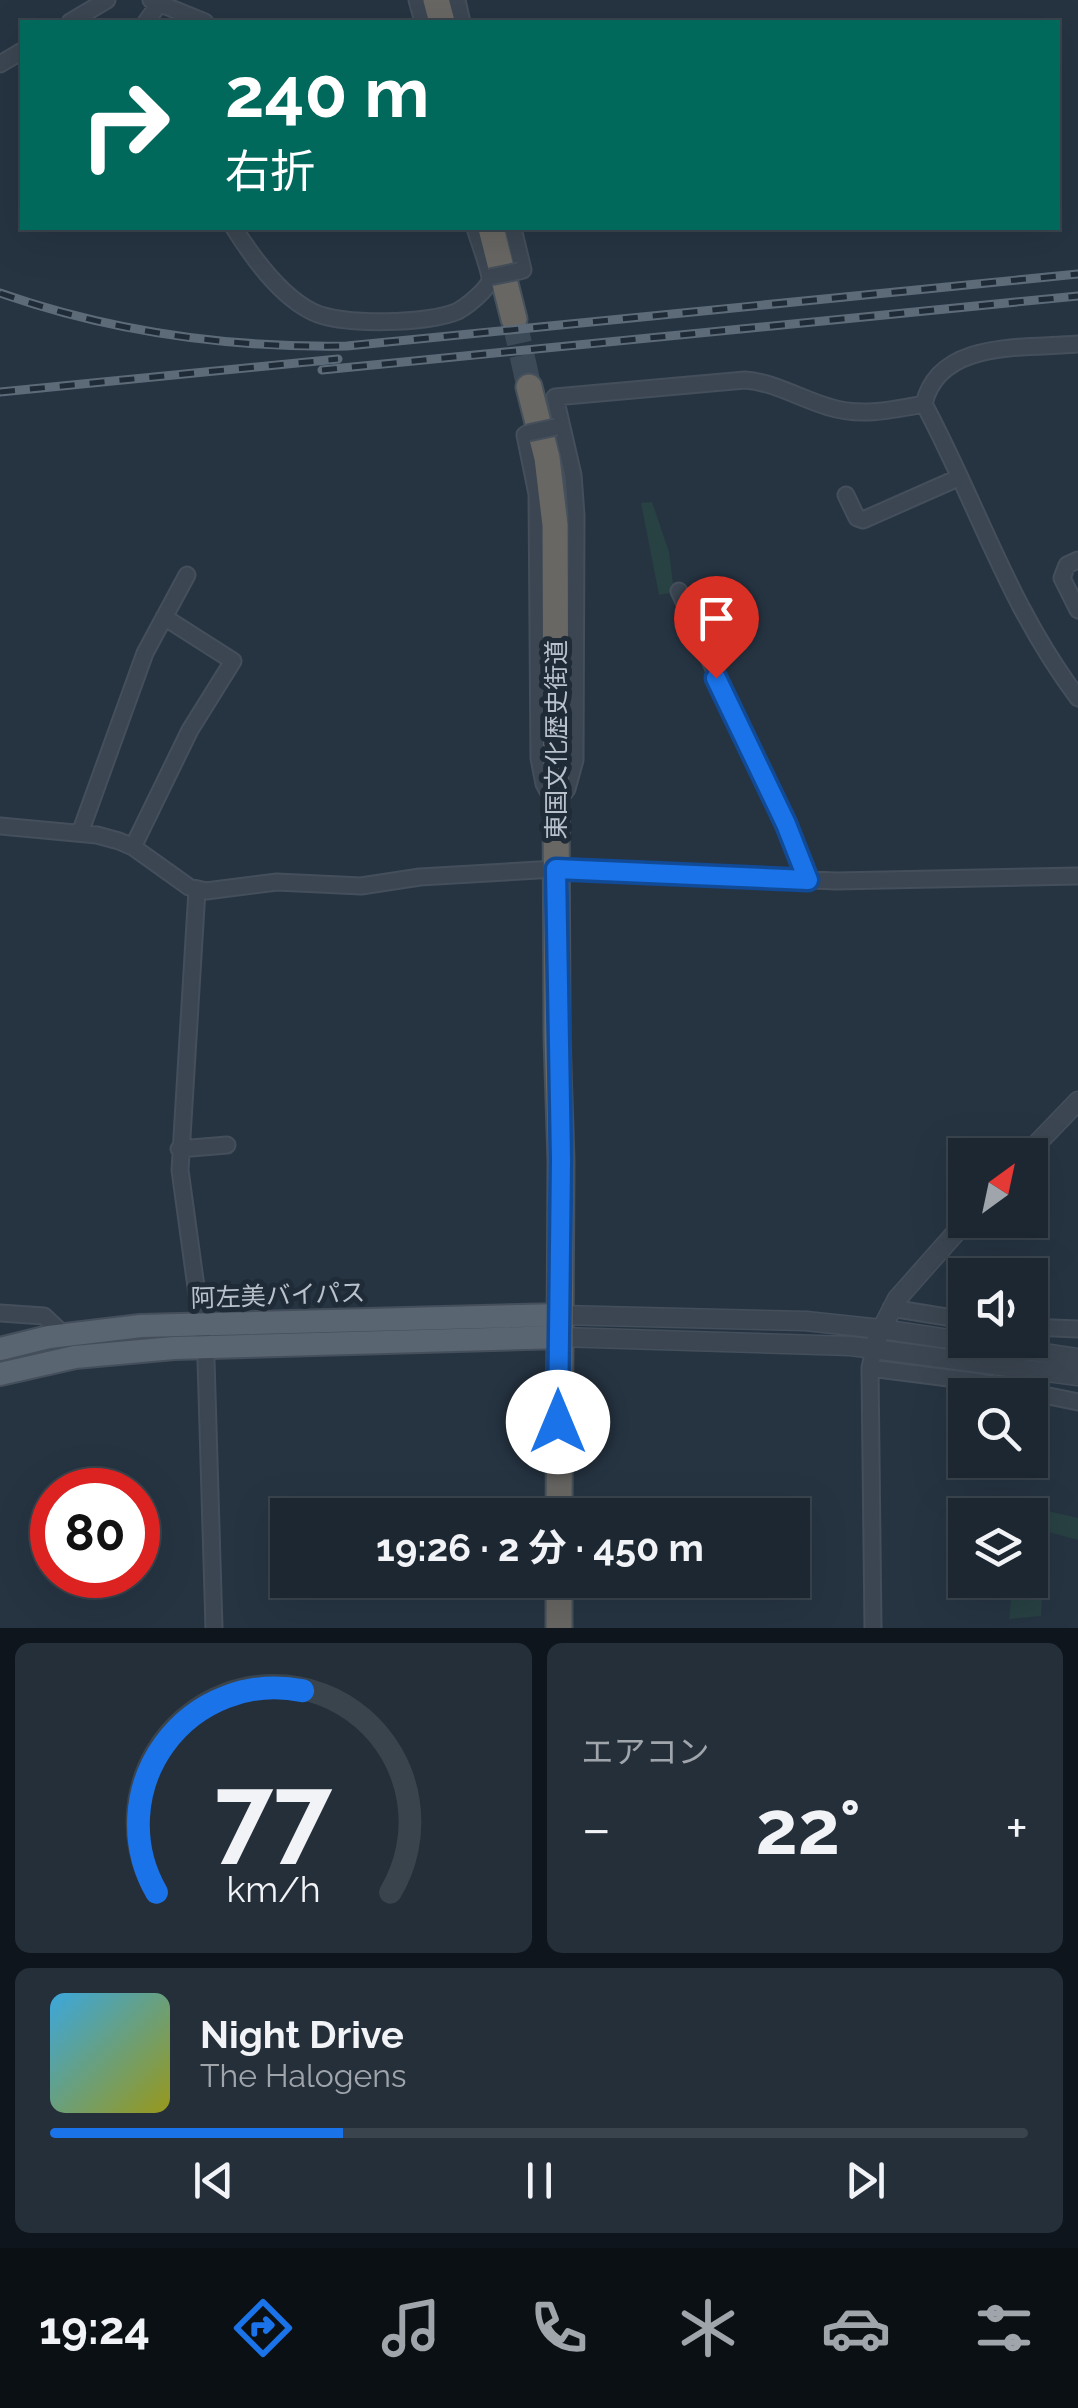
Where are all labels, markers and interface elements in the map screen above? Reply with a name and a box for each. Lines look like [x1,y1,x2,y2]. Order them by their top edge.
text: 240 m [225,51,429,133]
icon: right [60,60,190,190]
text: 右折 [225,145,315,198]
pin [674,576,759,679]
icon: arrive [689,591,744,646]
street label: 東国文化歴史街道 [541,640,571,840]
north arrow [948,1138,1048,1238]
map controls [948,1138,1048,1598]
button: sound [948,1258,1048,1358]
street label: 阿左美バイパス [190,1277,366,1313]
position arrow [506,1370,610,1474]
button: search [948,1378,1048,1478]
speed limit sign: 80 [30,1468,160,1598]
button: layers [948,1498,1048,1598]
text: 19:26 · 2 分 · 450 m [376,1525,704,1570]
text: エアコン [582,1733,710,1770]
text: 77 [215,1752,333,1874]
text: 22° [755,1783,861,1872]
text: − [582,1796,611,1861]
text: + [1005,1796,1028,1861]
text: km/h [226,1868,320,1910]
text: Night Drive [200,2012,404,2057]
text: The Halogens [200,2057,406,2094]
icon: previous [186,2153,241,2208]
icon: pause [512,2153,567,2208]
icon: next [838,2153,893,2208]
icon: directions [228,2293,298,2363]
icon: music [376,2293,446,2363]
icon: phone [524,2293,594,2363]
icon: climate [673,2293,743,2363]
icon: car [821,2293,891,2363]
icon: filters [969,2293,1039,2363]
text: 19:24 [39,2302,150,2355]

